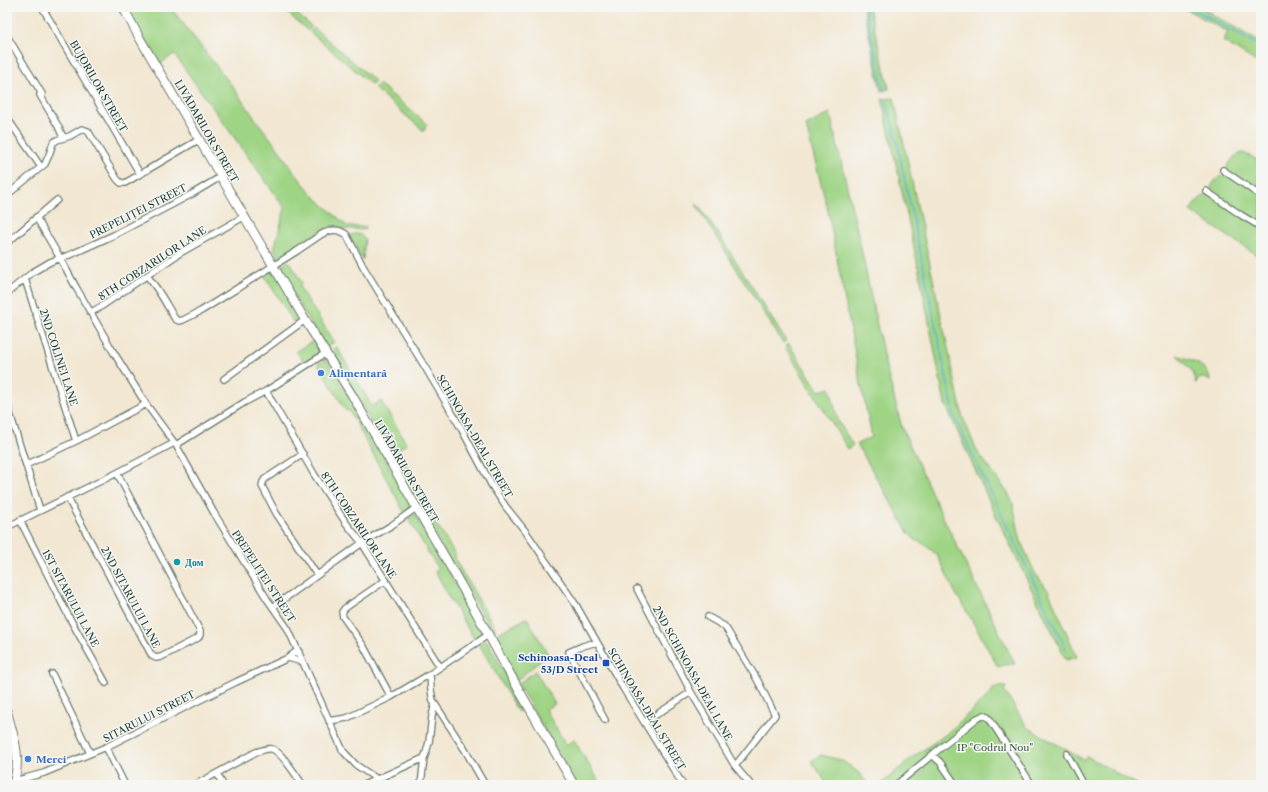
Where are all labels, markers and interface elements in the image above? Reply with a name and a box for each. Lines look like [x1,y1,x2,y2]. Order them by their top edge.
street label: BUJORILOR STREET [67,38,130,135]
street label: LIVĂDARILOR STREET [172,77,242,186]
street label: PREPELIȚEI STREET [87,181,189,242]
street label: 8TH COBZARILOR LANE [96,224,209,303]
street label: 2ND COLINEI LANE [37,307,80,408]
place label: Alimentară [328,367,387,380]
marker: Alimentară [316,368,326,378]
street label: SCHINOASA-DEAL STREET [434,372,516,501]
street label: LIVĂDARILOR STREET [372,417,442,526]
street label: 8TH COBZARILOR LANE [318,469,399,581]
street label: PREPELIȚEI STREET [229,528,299,625]
street label: 2ND SITARULUI LANE [98,544,163,650]
street label: 1ST SITARULUI LANE [39,547,102,649]
place label: Дом [185,556,204,569]
marker: Дом [172,557,182,567]
street label: 2ND SCHINOASA-DEAL LANE [650,603,735,743]
street label: SCHINOASA-DEAL STREET [605,646,689,773]
place label: Schinoasa-Deal 53/D Street [518,651,598,676]
marker: Schinoasa-Deal 53/D Street [601,658,611,668]
street label: SITARULUI STREET [101,687,198,745]
park label: IP "Codrul Nou" [957,741,1033,754]
place label: Merci [36,753,67,766]
marker: Merci [23,754,33,764]

